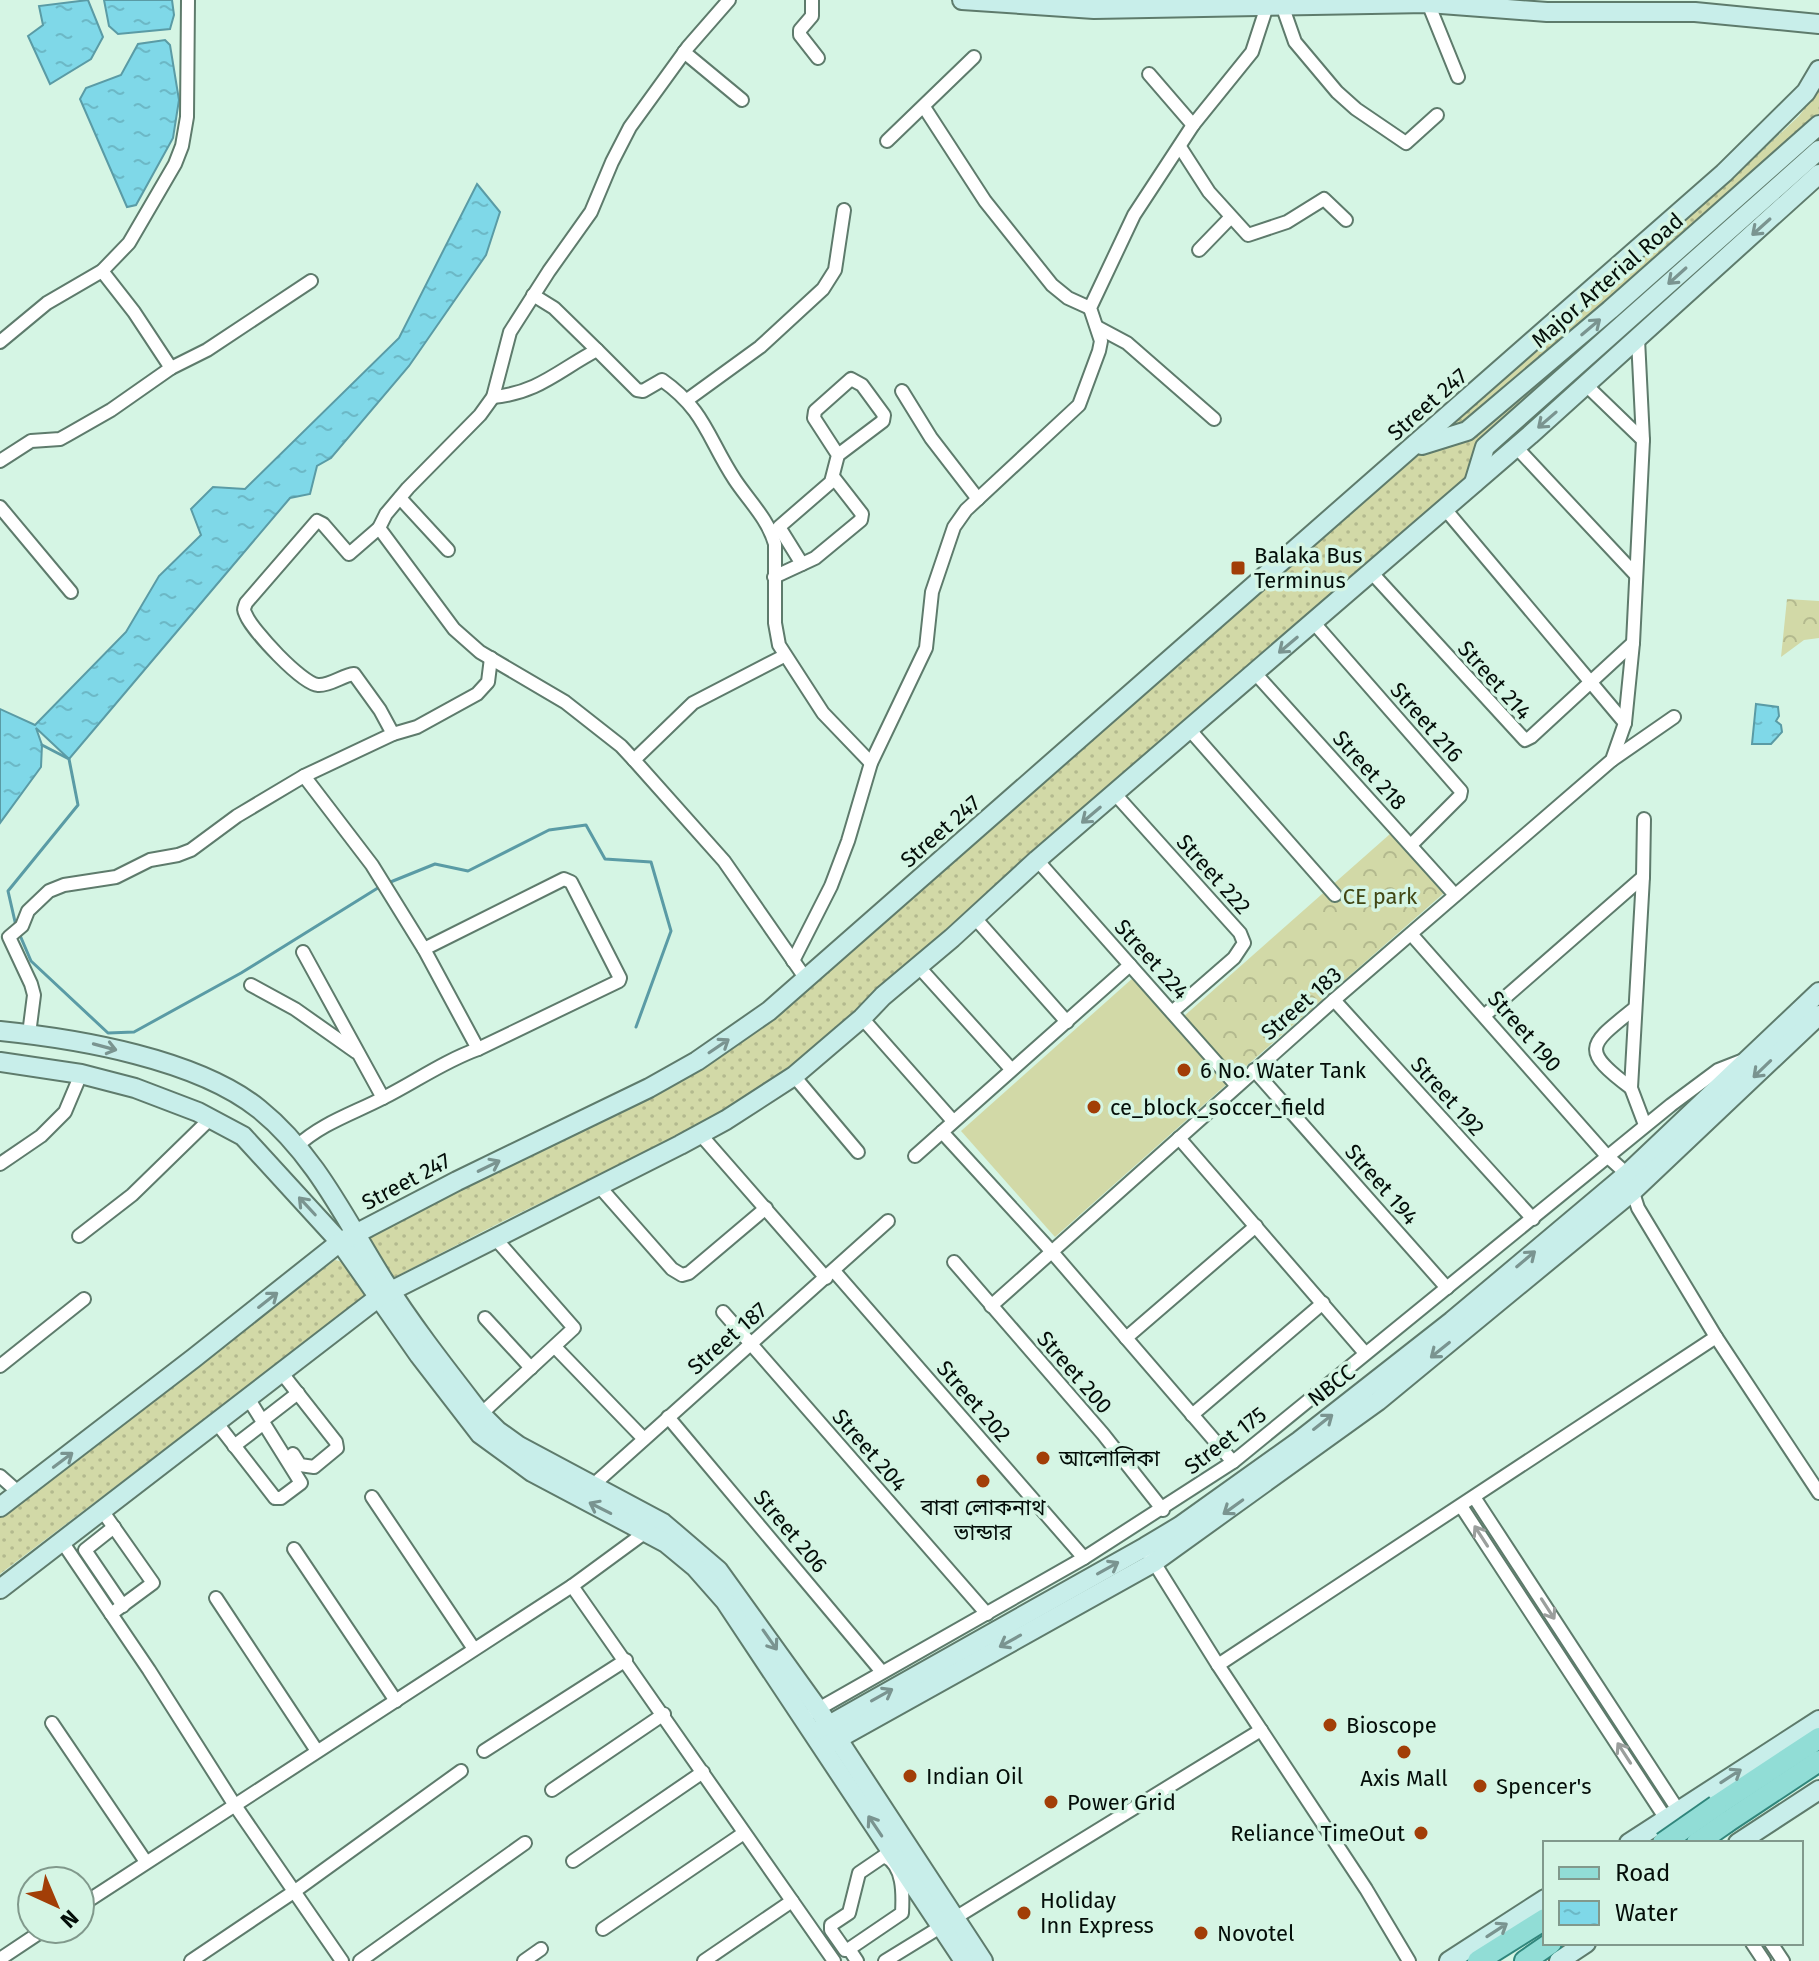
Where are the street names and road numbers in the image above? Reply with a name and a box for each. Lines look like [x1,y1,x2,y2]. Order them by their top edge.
street label: Major Arterial Road [1526,207,1689,354]
street label: Street 247 [1382,362,1473,446]
street label: Street 214 [1452,635,1537,726]
street label: Street 216 [1385,677,1469,768]
street label: Street 218 [1327,725,1412,816]
street label: Street 247 [895,789,986,873]
street label: Street 222 [1171,829,1257,920]
street label: Street 224 [1109,914,1195,1005]
street label: Street 183 [1255,961,1347,1046]
street label: Street 190 [1482,985,1567,1077]
street label: Street 192 [1405,1051,1490,1141]
street label: Street 194 [1339,1138,1424,1230]
street label: Street 247 [357,1147,455,1216]
street label: Street 187 [682,1296,773,1380]
street label: Street 200 [1031,1325,1118,1419]
street label: Street 202 [931,1355,1016,1448]
street label: NBCC [1302,1359,1360,1412]
street label: Street 175 [1179,1401,1272,1480]
street label: Street 204 [827,1404,913,1497]
street label: Street 206 [748,1484,833,1578]

